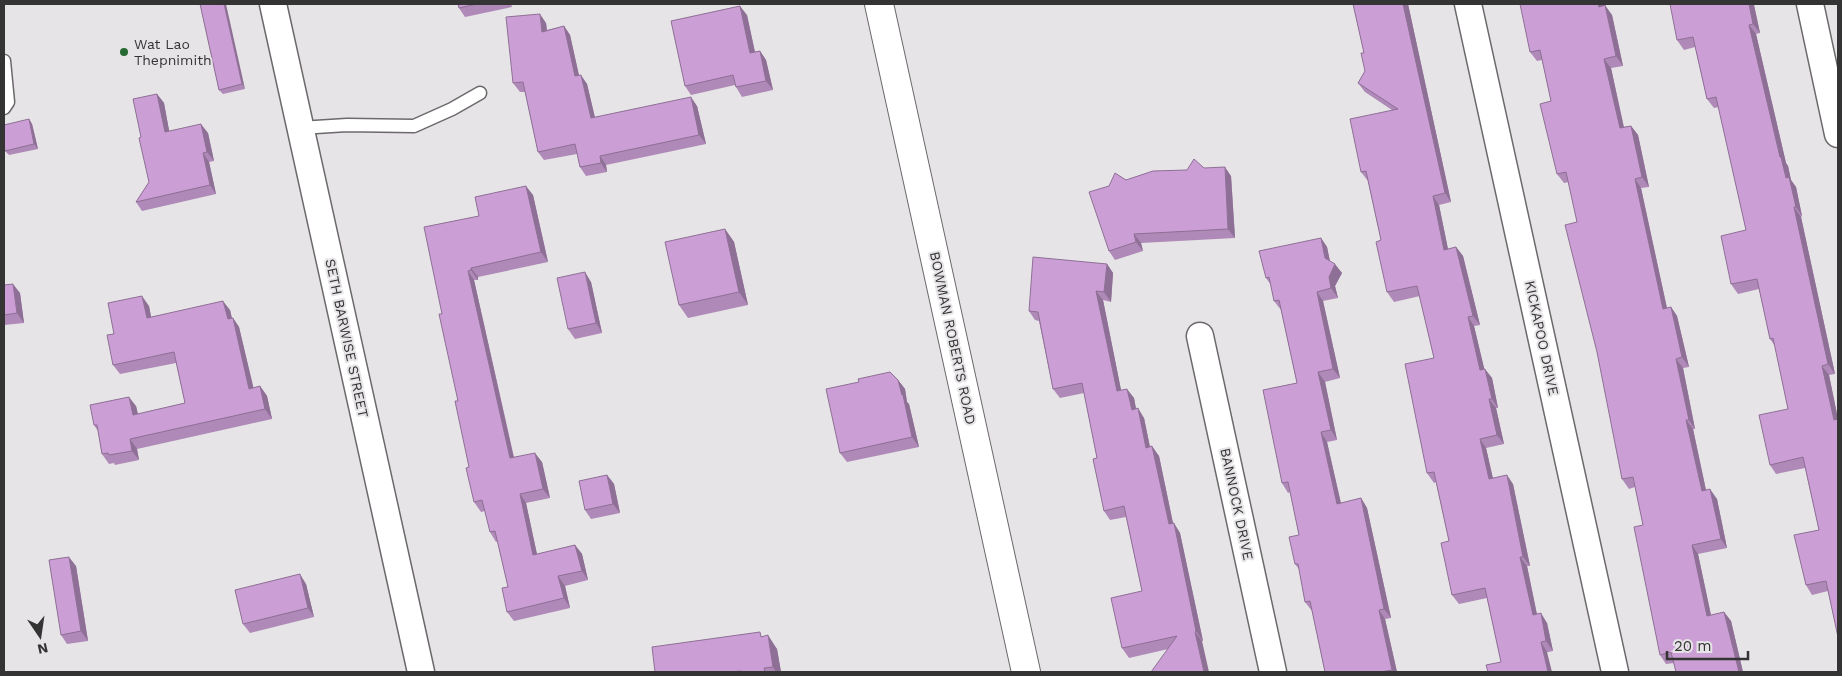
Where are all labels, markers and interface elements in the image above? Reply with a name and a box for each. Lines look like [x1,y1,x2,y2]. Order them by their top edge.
place label: Wat Lao Thepnimith [134,36,212,68]
marker: Wat Lao Thepnimith [118,46,130,58]
street label: BOWMAN ROBERTS ROAD [927,250,979,426]
street label: SETH BARWISE STREET [322,257,372,419]
street label: KICKAPOO DRIVE [1522,279,1562,397]
street label: BANNOCK DRIVE [1217,446,1257,562]
north arrow [15,611,65,661]
scale bar [1667,628,1748,660]
text: 20 m [1674,637,1712,655]
text: N [36,640,50,658]

